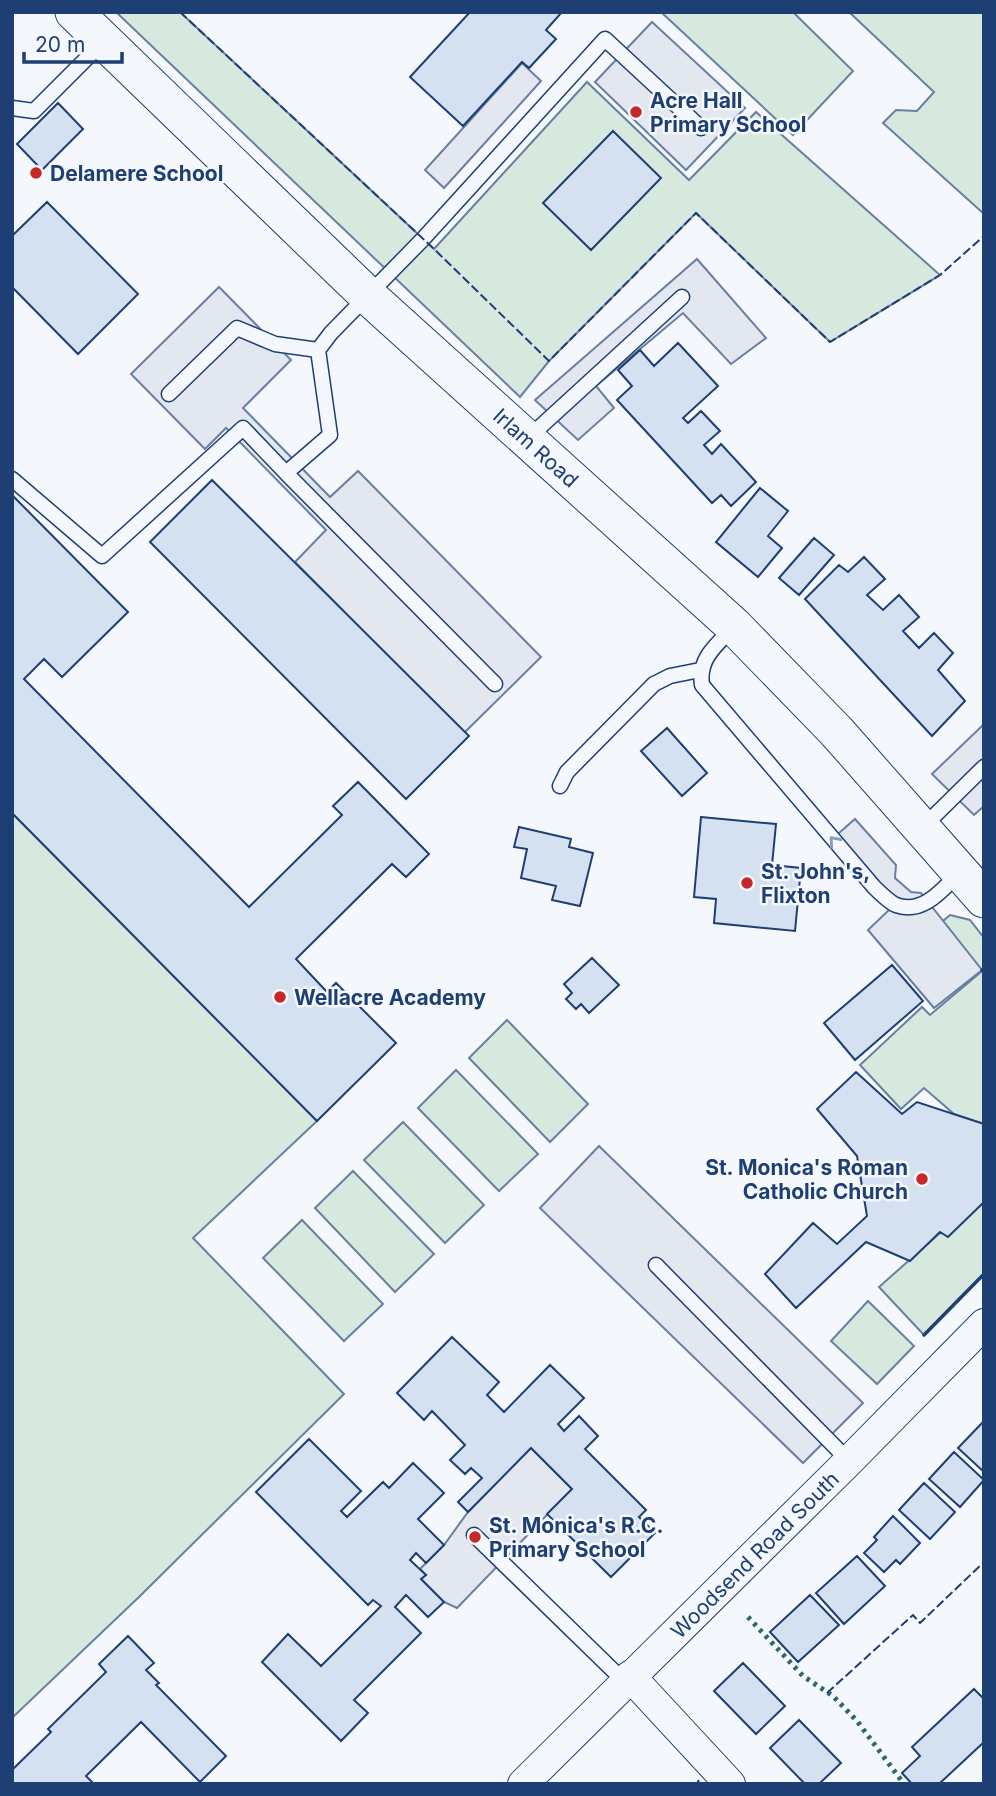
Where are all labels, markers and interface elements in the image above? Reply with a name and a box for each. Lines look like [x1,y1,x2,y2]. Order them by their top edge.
scale bar [24,21,122,65]
text: 20 m [35,32,85,57]
place label: Acre Hall Primary School [650,88,807,137]
marker: Acre Hall Primary School [628,104,644,120]
place label: Delamere School [50,161,223,186]
marker: Delamere School [28,165,44,181]
street label: Irlam Road [488,403,584,492]
one-way arrow [830,836,842,849]
place label: St. John's, Flixton [761,859,870,908]
marker: St. John's, Flixton [739,875,755,891]
place label: Wellacre Academy [294,985,486,1010]
marker: Wellacre Academy [272,989,288,1005]
place label: St. Monica's Roman Catholic Church [705,1155,908,1204]
marker: St. Monica's Roman Catholic Church [914,1171,930,1187]
street label: Woodsend Road South [665,1466,844,1643]
place label: St. Monica's R.C. Primary School [489,1513,663,1562]
marker: St. Monica's R.C. Primary School [467,1529,483,1545]

